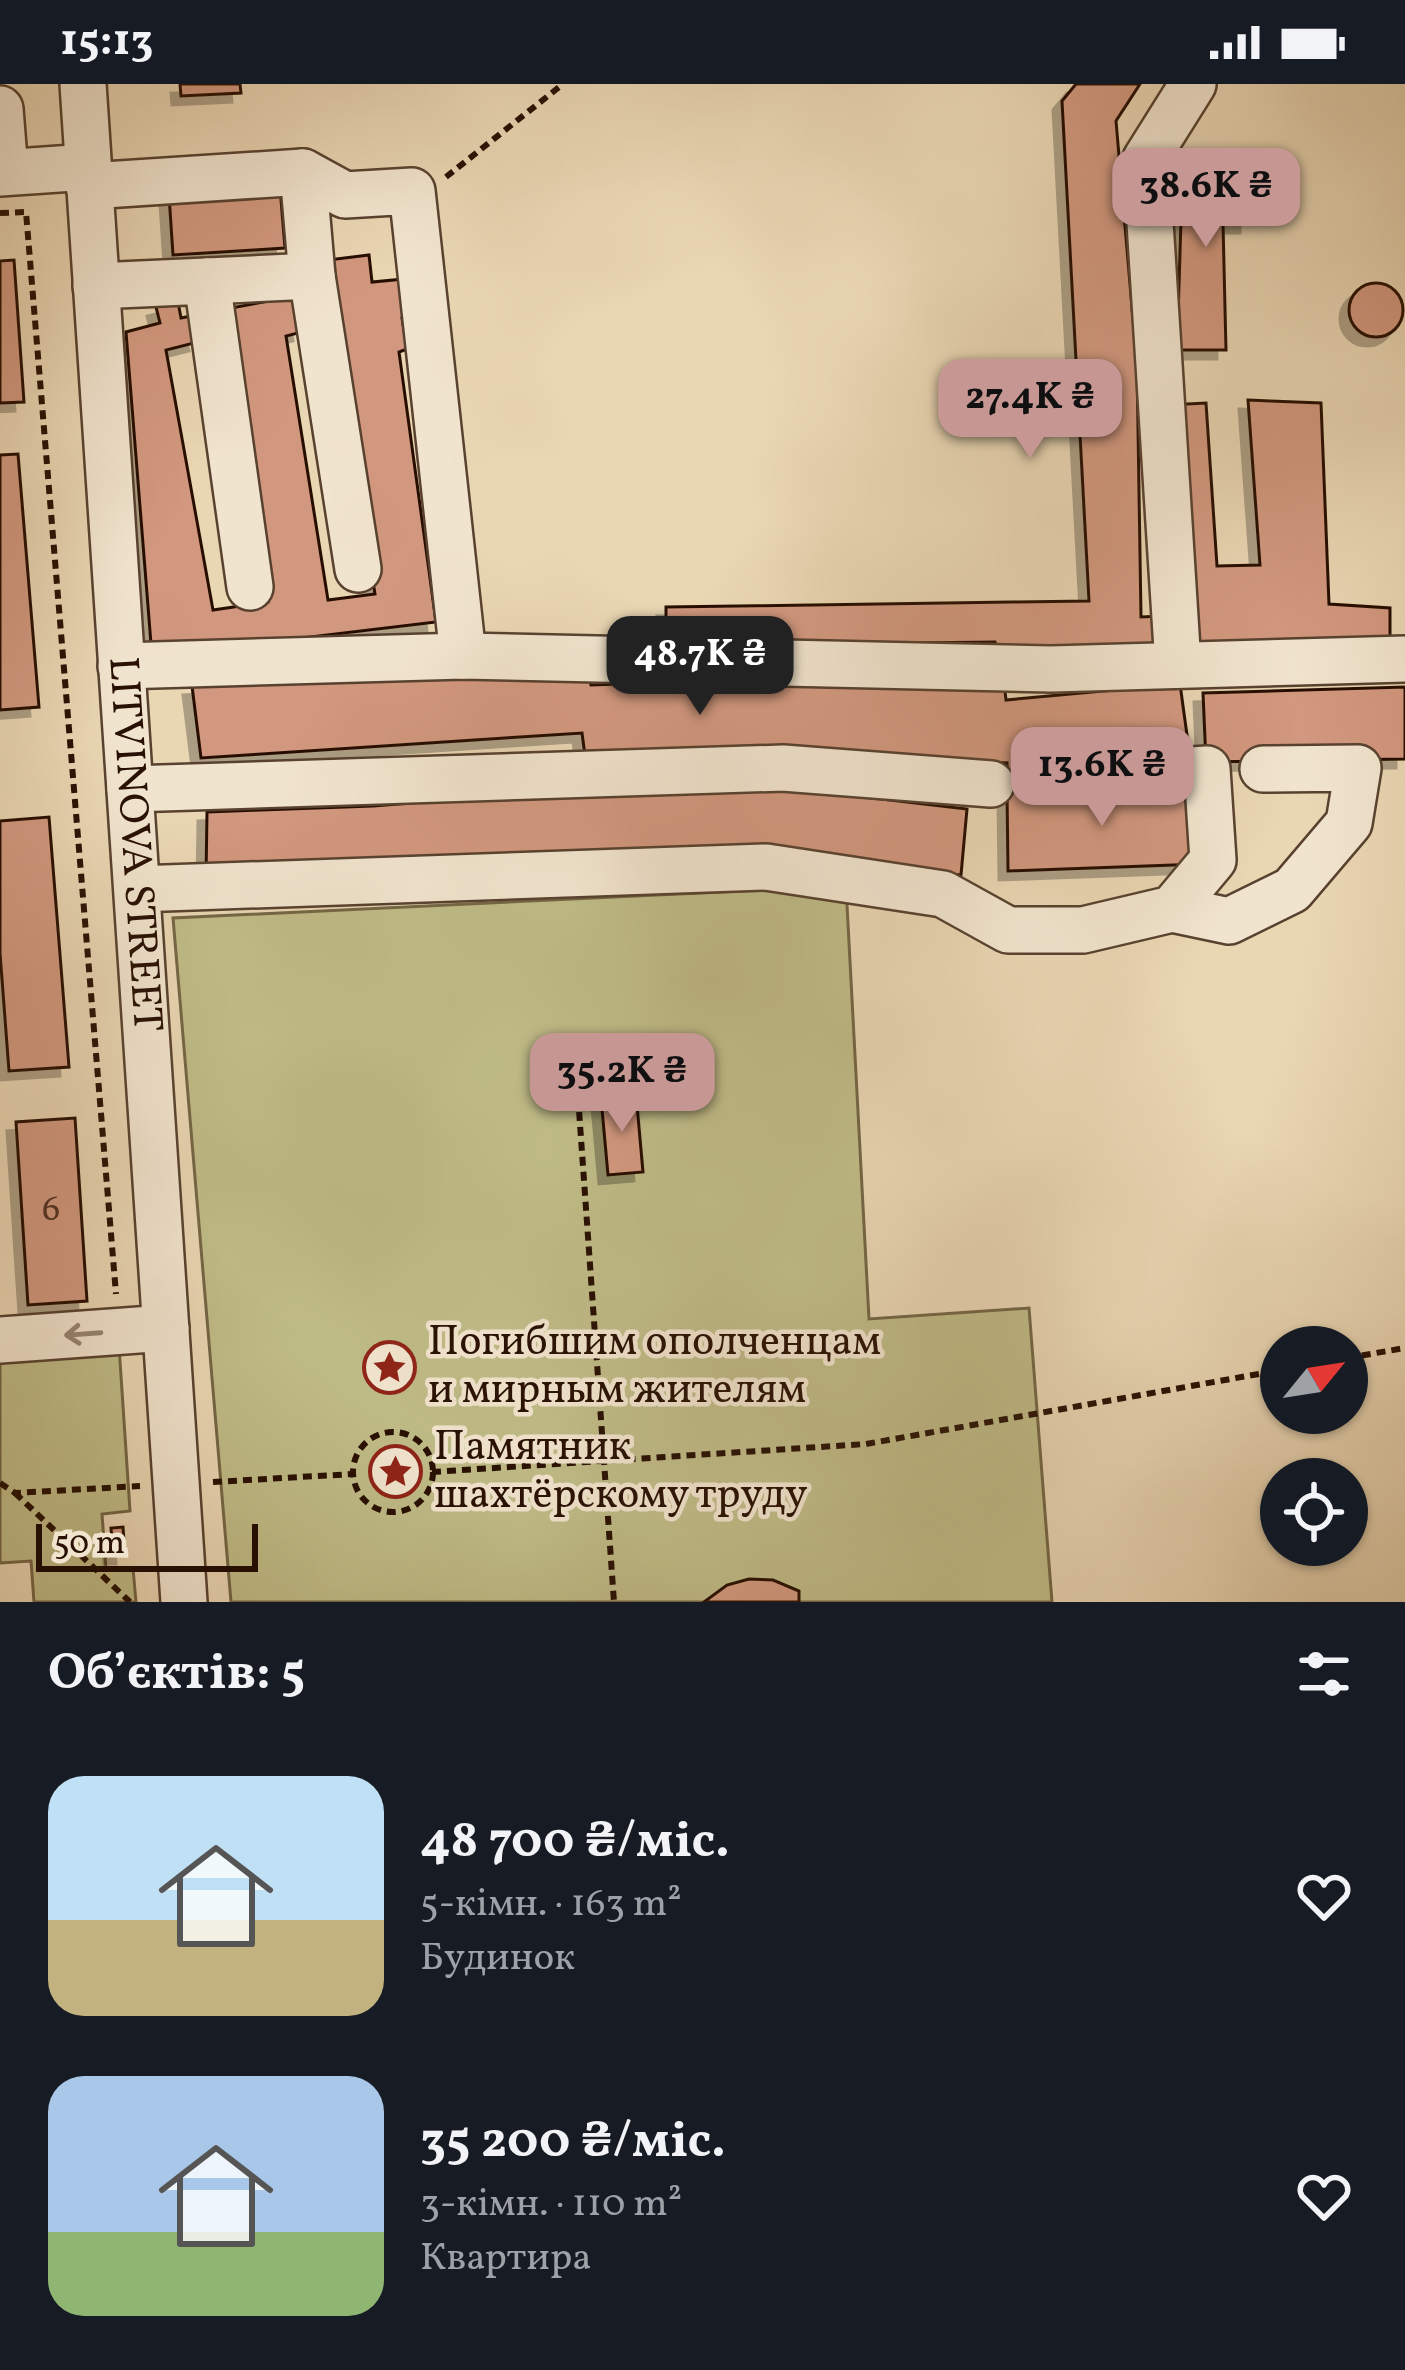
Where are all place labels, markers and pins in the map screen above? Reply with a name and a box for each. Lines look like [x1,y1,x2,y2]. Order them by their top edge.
pin: 38.6K ₴ [1095,148,1317,250]
pin: 27.4K ₴ [919,359,1141,461]
pin: 48.7K ₴ [589,616,811,718]
pin: 13.6K ₴ [991,727,1213,829]
pin: 35.2K ₴ [511,1033,733,1135]
place label: Погибшим ополченцам и мирным жителям [428,1314,881,1421]
place icon: Погибшим ополченцам и мирным жителям [361,1339,417,1395]
place label: Памятник шахтёрскому труду [434,1419,808,1526]
place icon: Памятник шахтёрскому труду [367,1444,423,1500]

